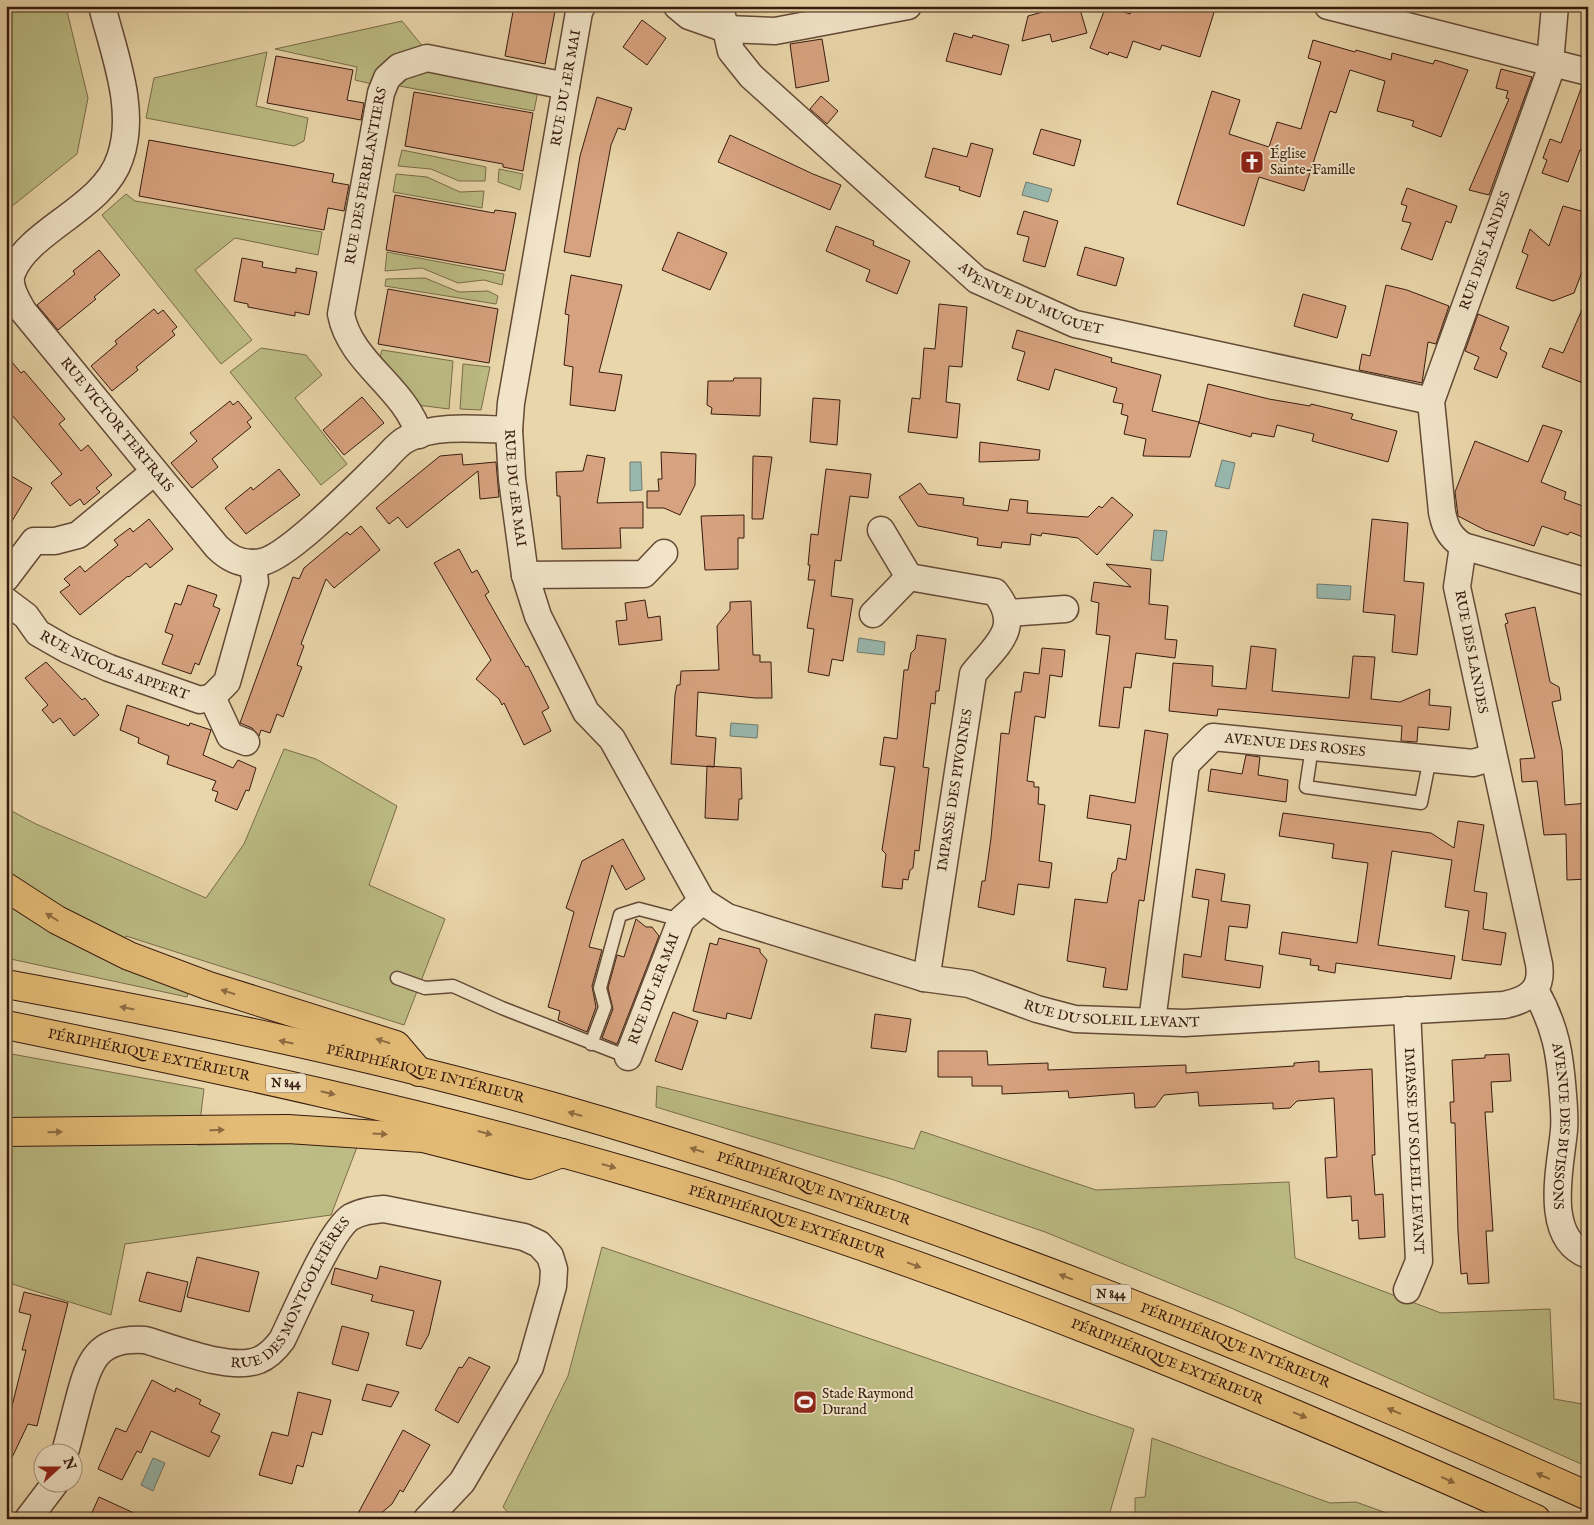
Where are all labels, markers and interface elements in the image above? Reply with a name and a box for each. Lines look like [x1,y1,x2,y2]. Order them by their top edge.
street label: RUE DU 1ER MAI [547,28,585,148]
street label: RUE DES FERBLANTIERS [341,85,391,266]
place label: Église Sainte-Famille [1270,144,1356,179]
church icon: Église Sainte-Famille [1239,149,1265,175]
street label: RUE DES LANDES [1455,189,1515,313]
street label: AVENUE DU MUGUET [954,258,1105,339]
street label: RUE VICTOR TERTRAIS [56,354,177,496]
street label: RUE DU 1ER MAI [500,429,530,548]
street label: RUE DES LANDES [1450,589,1492,715]
street label: RUE NICOLAS APPERT [36,627,192,705]
street label: IMPASSE DES PIVOINES [933,708,977,872]
street label: AVENUE DES ROSES [1223,729,1366,761]
one-way arrow [45,912,58,921]
street label: RUE DU 1ER MAI [624,931,684,1047]
one-way arrow [220,988,235,996]
street label: RUE DU SOLEIL LEVANT [1021,996,1201,1032]
one-way arrow [119,1003,135,1011]
street label: PÉRIPHÉRIQUE EXTÉRIEUR [46,1025,252,1085]
one-way arrow [375,1037,390,1045]
one-way arrow [279,1038,294,1046]
street label: PÉRIPHÉRIQUE INTÉRIEUR [325,1040,527,1107]
street label: AVENUE DES BUISSONS [1547,1040,1573,1210]
street label: IMPASSE DU SOLEIL LEVANT [1400,1047,1428,1255]
road number: N 844 [266,1074,306,1092]
one-way arrow [320,1089,335,1097]
one-way arrow [568,1109,583,1117]
one-way arrow [210,1126,226,1134]
one-way arrow [47,1128,63,1136]
one-way arrow [478,1129,493,1137]
one-way arrow [372,1130,388,1138]
one-way arrow [689,1146,704,1154]
street label: PÉRIPHÉRIQUE INTÉRIEUR [714,1148,913,1230]
one-way arrow [602,1162,617,1170]
street label: PÉRIPHÉRIQUE EXTÉRIEUR [686,1181,888,1263]
street label: RUE DES MONTGOLFIÈRES [230,1213,354,1373]
one-way arrow [906,1262,921,1269]
one-way arrow [1058,1273,1073,1280]
road number: N 844 [1091,1285,1131,1304]
street label: PÉRIPHÉRIQUE INTÉRIEUR [1138,1299,1333,1392]
street label: PÉRIPHÉRIQUE EXTÉRIEUR [1068,1315,1266,1409]
place label: Stade Raymond Durand [822,1385,914,1419]
sports icon: Stade Raymond Durand [792,1389,818,1415]
one-way arrow [1387,1406,1401,1414]
one-way arrow [1292,1411,1307,1419]
north arrow [32,1442,82,1492]
text: N [58,1454,80,1473]
one-way arrow [1536,1471,1550,1479]
one-way arrow [1441,1476,1455,1484]

